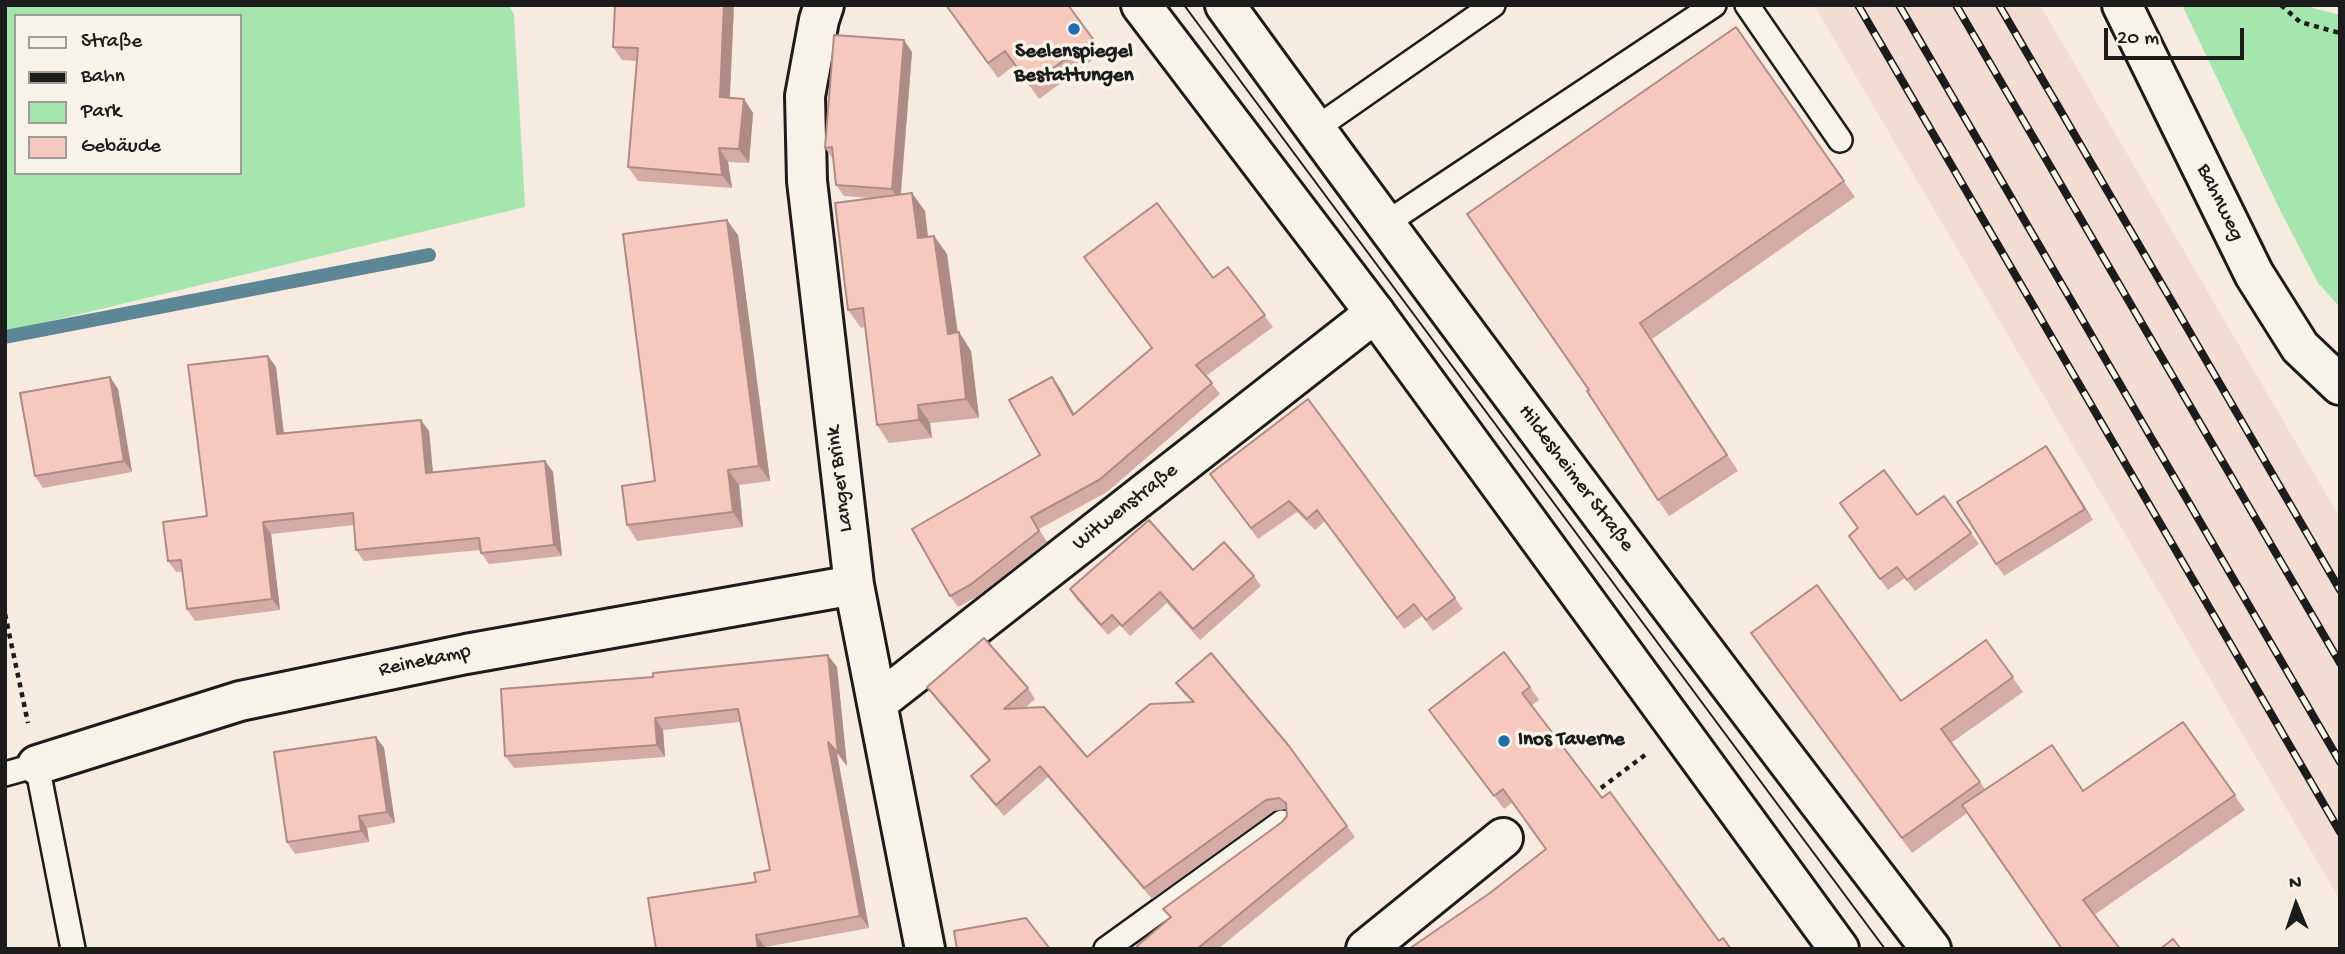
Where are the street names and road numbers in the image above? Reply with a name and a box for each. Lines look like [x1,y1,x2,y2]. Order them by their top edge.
street label: Bahnweg [2190,160,2248,246]
street label: Hildesheimer Straße [1511,400,1639,558]
street label: Langer Brink [822,425,860,533]
street label: Witwenstraße [1068,459,1184,557]
street label: Reinekamp [377,640,473,684]

